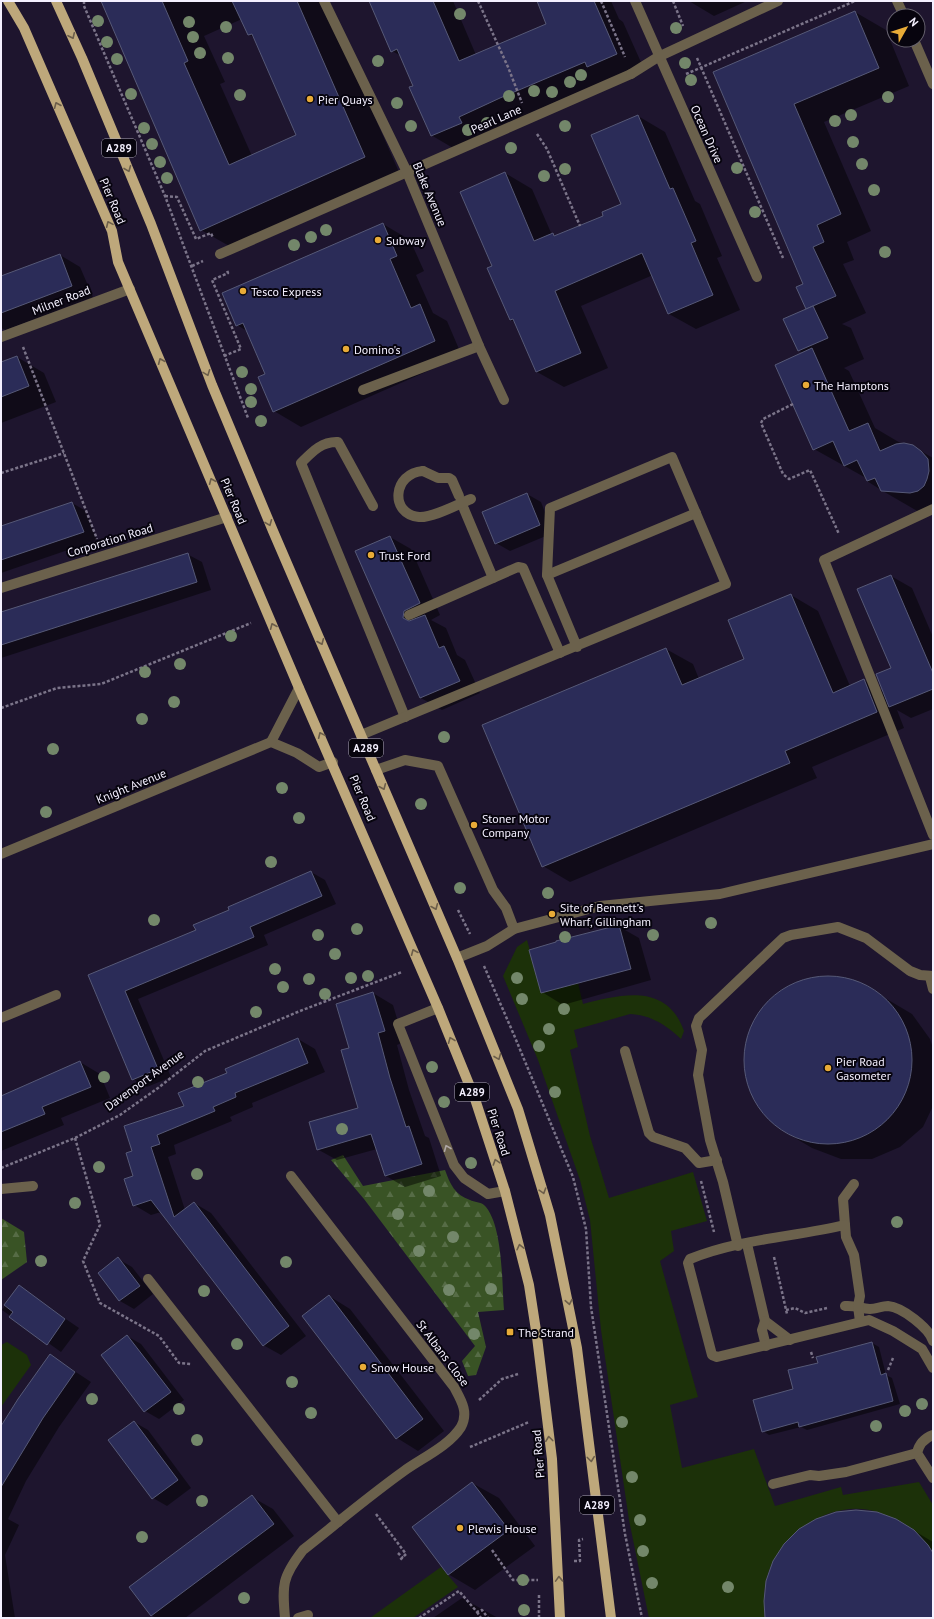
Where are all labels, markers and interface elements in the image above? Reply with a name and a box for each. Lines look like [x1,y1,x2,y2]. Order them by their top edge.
north arrow [886,8,926,48]
text: N [906,14,921,29]
one-way arrow [67,32,75,40]
place label: Pier Quays [318,92,373,107]
marker: Pier Quays [305,94,315,104]
one-way arrow [54,101,62,109]
street label: Pearl Lane [468,101,524,137]
street label: Ocean Drive [688,103,726,165]
road number: A289 [102,139,136,157]
street label: Blake Avenue [410,160,450,228]
one-way arrow [123,165,131,172]
street label: Pier Road [97,176,129,226]
one-way arrow [106,221,114,228]
place label: Subway [386,233,426,248]
marker: Subway [373,235,383,245]
street label: Milner Road [30,282,92,318]
place label: Tesco Express [251,284,321,299]
marker: Tesco Express [238,286,248,296]
place label: Domino's [354,342,401,357]
marker: Domino's [341,344,351,354]
one-way arrow [158,358,166,366]
one-way arrow [203,369,211,376]
place label: The Hamptons [814,378,889,393]
marker: The Hamptons [801,380,811,390]
street label: Pier Road [218,476,250,526]
one-way arrow [209,478,217,485]
one-way arrow [265,519,273,526]
street label: Corporation Road [65,520,155,560]
place label: Trust Ford [379,548,430,563]
marker: Trust Ford [366,550,376,560]
one-way arrow [270,623,278,630]
one-way arrow [316,639,324,646]
one-way arrow [318,732,326,739]
road number: A289 [349,739,383,757]
street label: Knight Avenue [94,765,168,807]
street label: Pier Road [347,773,379,823]
one-way arrow [378,783,386,791]
place label: Stoner Motor Company [482,811,549,840]
marker: Stoner Motor Company [469,820,479,830]
place label: Site of Bennett's Wharf, Gillingham [560,900,651,929]
one-way arrow [430,902,438,910]
marker: Site of Bennett's Wharf, Gillingham [547,909,557,919]
one-way arrow [411,948,419,956]
one-way arrow [448,1037,456,1045]
street label: Davenport Avenue [102,1046,186,1114]
one-way arrow [493,1054,501,1061]
place label: Pier Road Gasometer [836,1054,891,1083]
marker: Pier Road Gasometer [823,1063,833,1073]
road number: A289 [455,1083,489,1101]
street label: Pier Road [484,1107,514,1157]
one-way arrow [444,1145,452,1152]
one-way arrow [492,1159,501,1166]
one-way arrow [538,1187,547,1194]
one-way arrow [517,1244,525,1251]
one-way arrow [564,1299,572,1306]
street label: St Albans Close [413,1317,473,1389]
place label: The Strand [518,1325,574,1340]
marker: The Strand [505,1327,515,1337]
place label: Snow House [371,1360,434,1375]
marker: Snow House [358,1362,368,1372]
street label: Pier Road [528,1429,548,1479]
one-way arrow [545,1436,554,1442]
one-way arrow [586,1456,595,1462]
road number: A289 [580,1496,614,1514]
place label: Plewis House [468,1521,537,1536]
marker: Plewis House [455,1523,465,1533]
one-way arrow [554,1576,563,1582]

